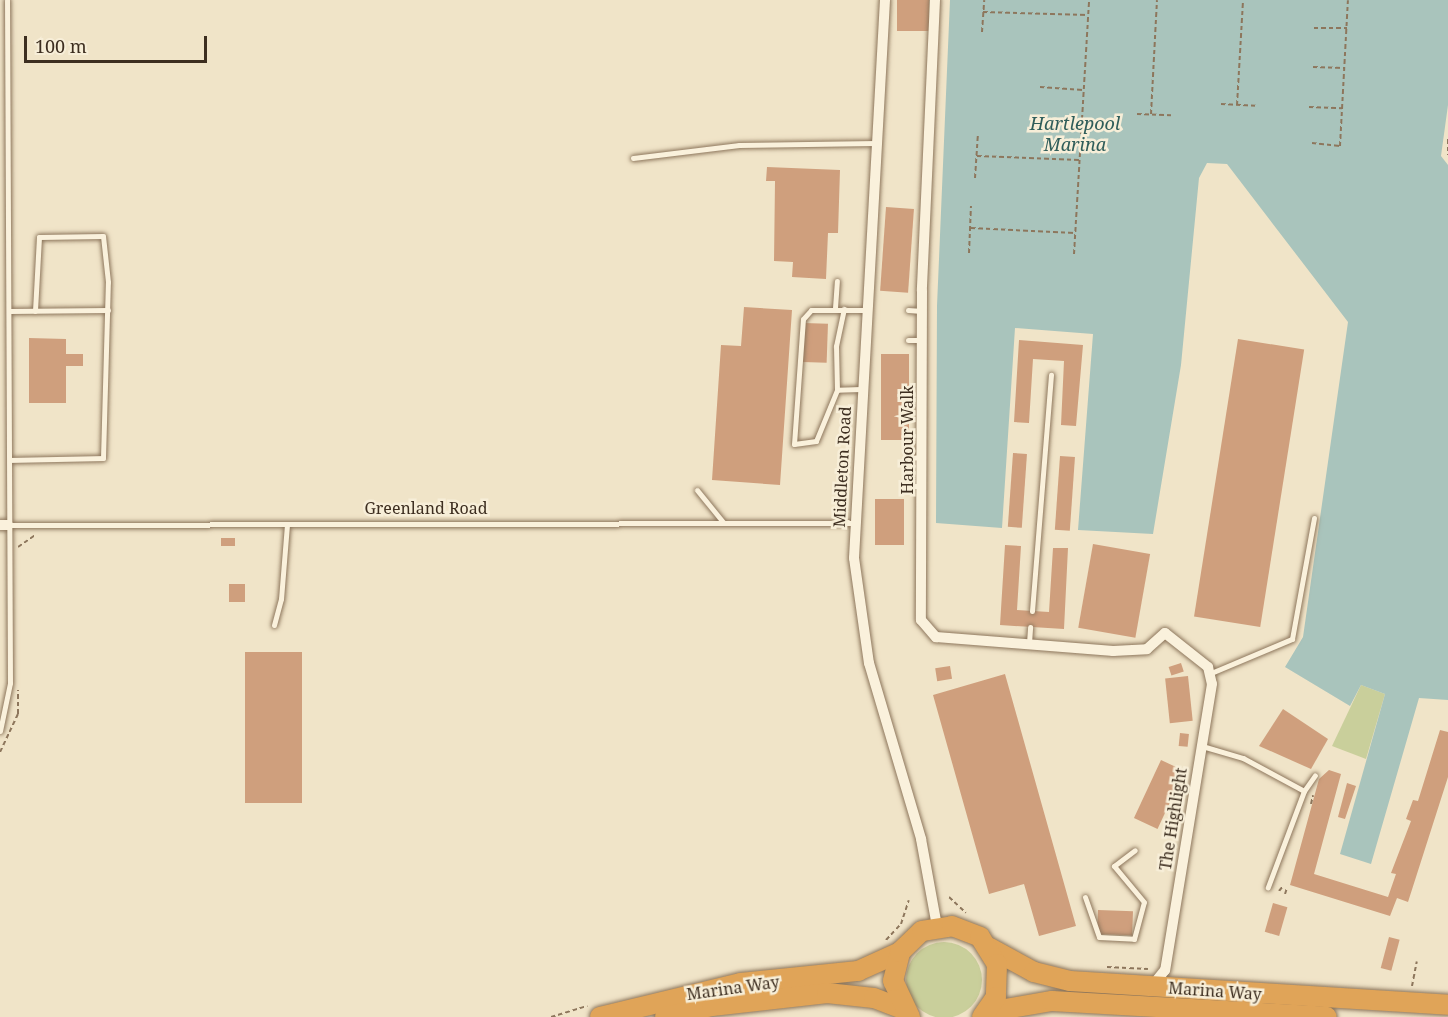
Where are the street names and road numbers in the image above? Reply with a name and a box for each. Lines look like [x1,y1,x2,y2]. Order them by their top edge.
street label: Harbour Walk [897,385,917,495]
street label: Middleton Road [829,406,855,528]
street label: Greenland Road [364,498,488,518]
street label: The Highlight [1155,766,1191,872]
street label: Marina Way [685,972,781,1004]
street label: Marina Way [1168,978,1262,1004]

